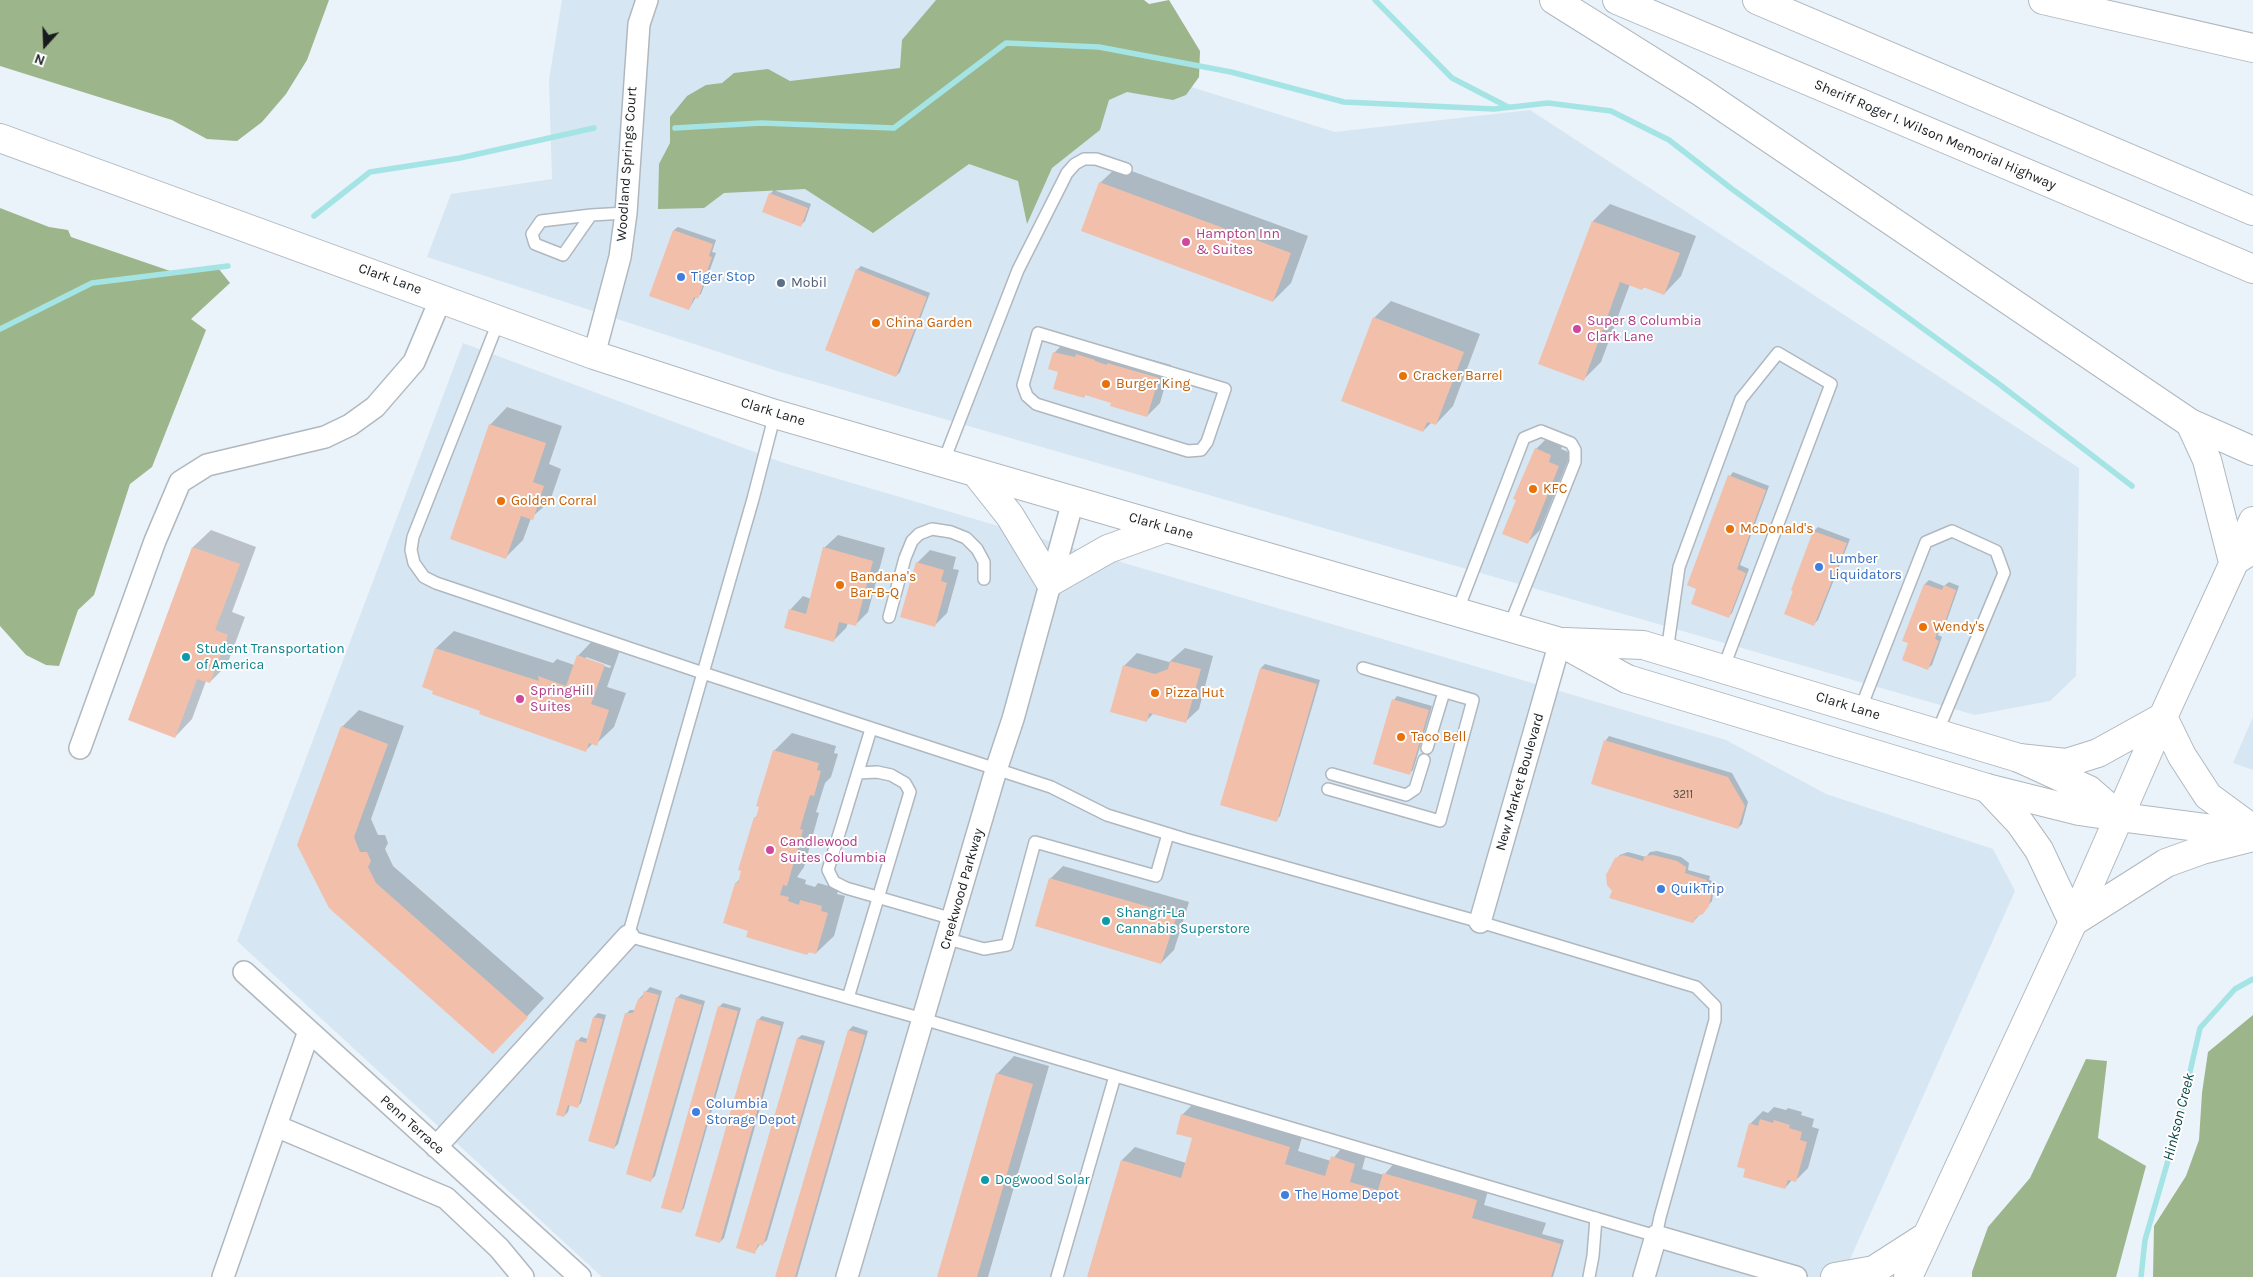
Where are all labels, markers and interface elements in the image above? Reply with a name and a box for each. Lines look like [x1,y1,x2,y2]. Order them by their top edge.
north arrow [20,20,70,70]
text: N [32,50,47,69]
street label: Sheriff Roger I. Wilson Memorial Highway [1811,76,2059,194]
street label: Woodland Springs Court [613,86,641,242]
place label: Hampton Inn & Suites [1196,226,1280,258]
marker: Hampton Inn & Suites [1180,236,1192,248]
street label: Clark Lane [356,260,424,298]
place label: Tiger Stop [691,269,755,285]
marker: Tiger Stop [675,271,687,283]
place label: Mobil [791,275,827,291]
marker: Mobil [775,277,787,289]
place label: Super 8 Columbia Clark Lane [1587,313,1702,346]
place label: China Garden [886,315,972,331]
marker: China Garden [870,317,882,329]
marker: Super 8 Columbia Clark Lane [1571,323,1583,335]
place label: Cracker Barrel [1413,368,1503,384]
marker: Cracker Barrel [1397,370,1409,382]
place label: Burger King [1116,376,1191,392]
marker: Burger King [1100,378,1112,390]
street label: Clark Lane [739,394,807,430]
place label: KFC [1543,481,1567,497]
marker: KFC [1527,483,1539,495]
place label: Golden Corral [511,493,597,509]
marker: Golden Corral [495,495,507,507]
street label: Clark Lane [1127,509,1195,543]
place label: McDonald's [1740,521,1814,537]
marker: McDonald's [1724,523,1736,535]
place label: Lumber Liquidators [1829,551,1902,584]
marker: Lumber Liquidators [1813,561,1825,573]
place label: Bandana's Bar-B-Q [850,569,916,602]
marker: Bandana's Bar-B-Q [834,579,846,591]
place label: Wendy's [1933,619,1985,635]
marker: Wendy's [1917,621,1929,633]
place label: Student Transportation of America [196,641,345,674]
marker: Student Transportation of America [180,651,192,663]
place label: SpringHill Suites [530,683,594,716]
place label: Pizza Hut [1165,685,1224,701]
marker: Pizza Hut [1149,687,1161,699]
street label: Clark Lane [1814,688,1882,724]
marker: SpringHill Suites [514,693,526,705]
street label: New Market Boulevard [1492,711,1548,853]
place label: Taco Bell [1411,729,1466,745]
marker: Taco Bell [1395,731,1407,743]
house number: 3211 [1673,788,1693,802]
street label: Creekwood Parkway [937,826,987,952]
place label: Candlewood Suites Columbia [780,834,886,866]
marker: Candlewood Suites Columbia [764,844,776,856]
place label: QuikTrip [1671,881,1724,897]
marker: QuikTrip [1655,883,1667,895]
place label: Shangri-La Cannabis Superstore [1116,905,1250,938]
marker: Shangri-La Cannabis Superstore [1100,915,1112,927]
water label: Hinkson Creek [2159,1071,2199,1163]
street label: Penn Terrace [376,1092,448,1158]
place label: Columbia Storage Depot [706,1096,796,1128]
marker: Columbia Storage Depot [690,1106,702,1118]
place label: Dogwood Solar [995,1172,1090,1188]
marker: Dogwood Solar [979,1174,991,1186]
place label: The Home Depot [1295,1187,1399,1203]
marker: The Home Depot [1279,1189,1291,1201]

